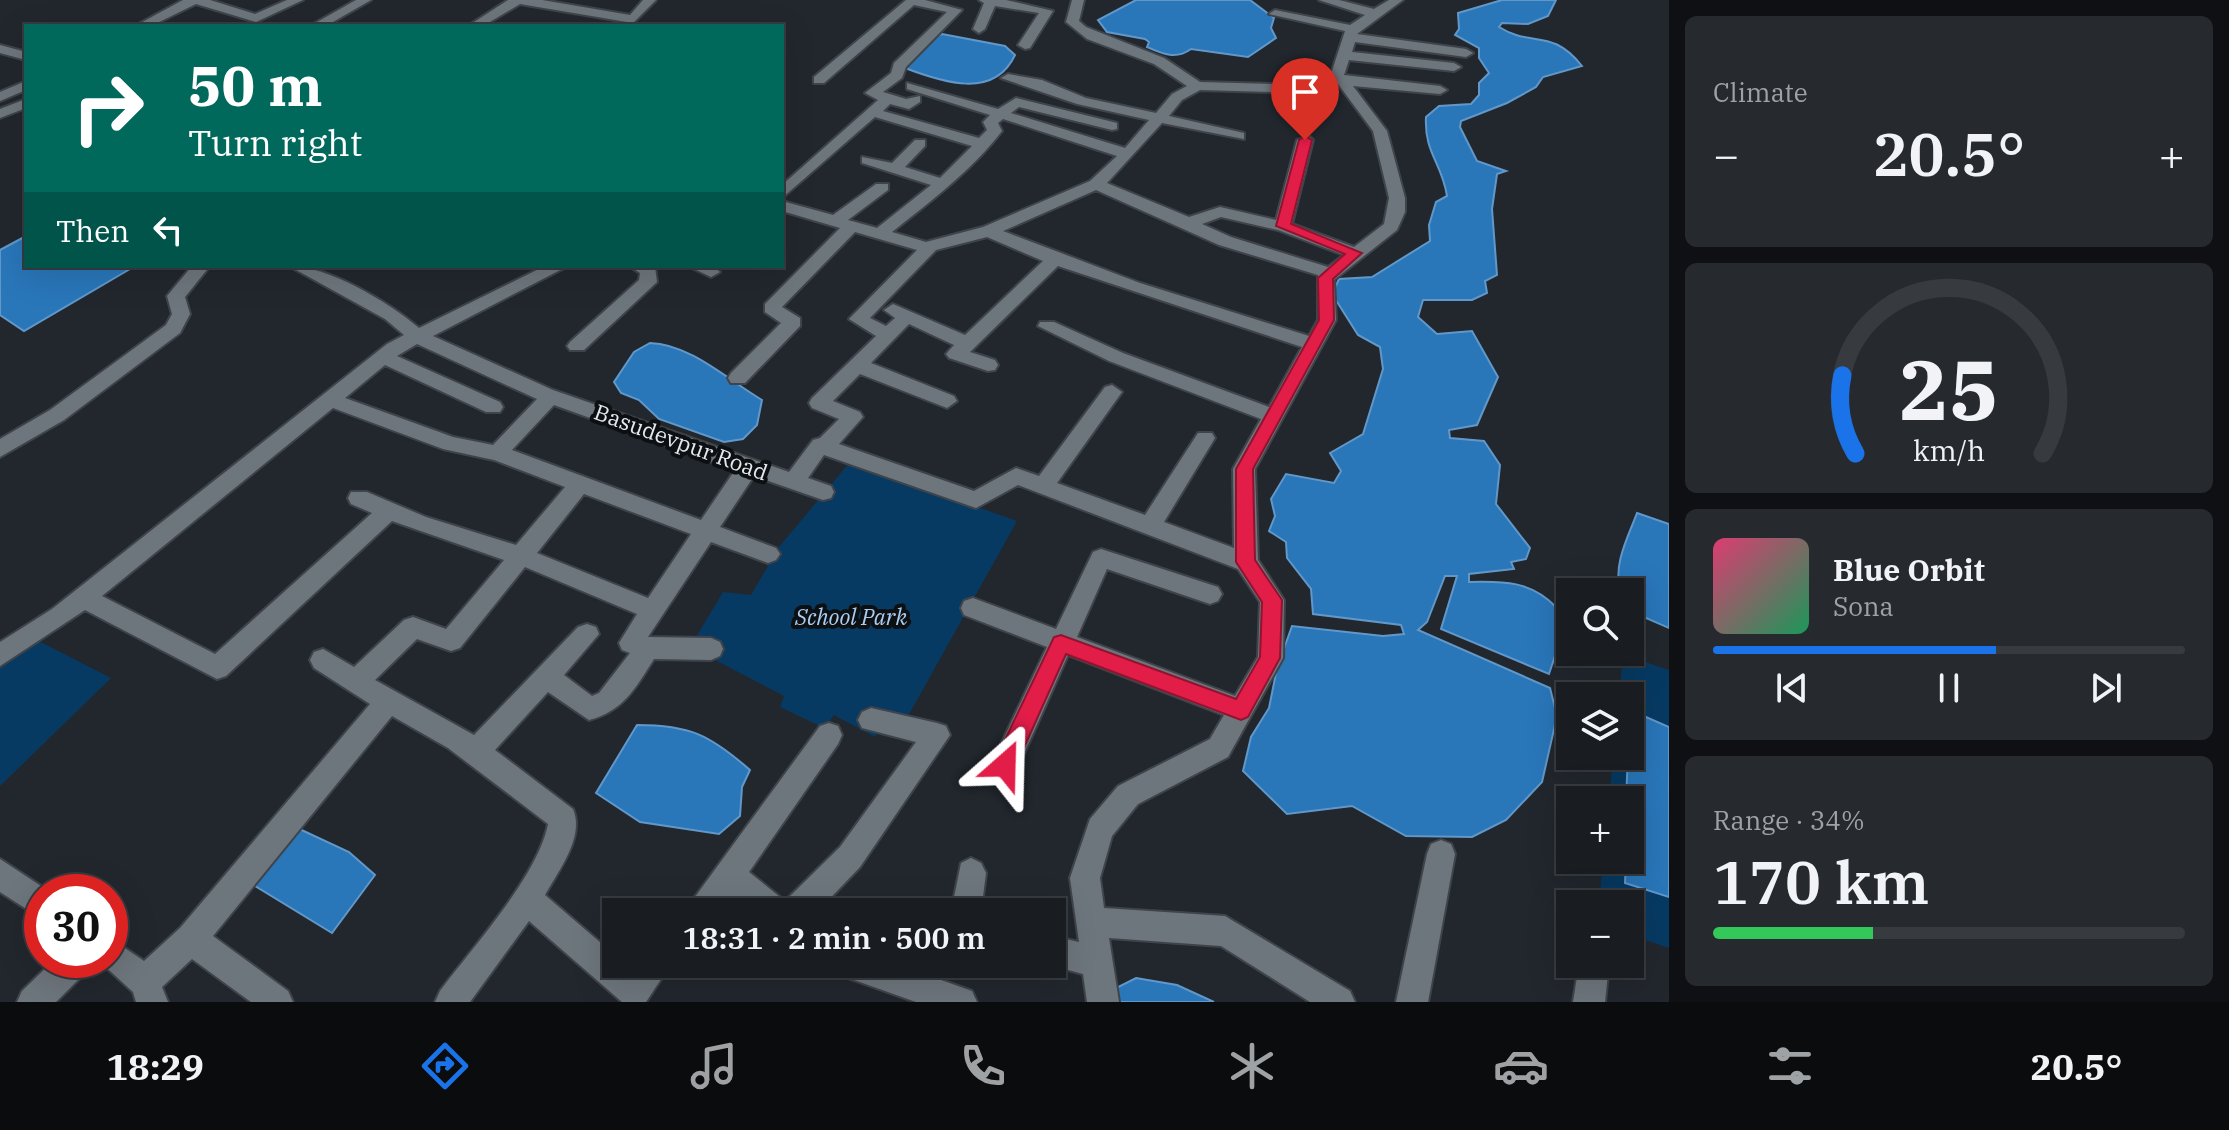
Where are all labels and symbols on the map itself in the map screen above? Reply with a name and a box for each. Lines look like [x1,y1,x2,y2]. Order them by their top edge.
pin [1271,58,1339,140]
street label: Basudevpur Road [590,397,772,486]
park label: School Park [794,602,907,631]
position arrow [963,723,1047,807]
speed limit sign: 30 [24,874,128,978]

